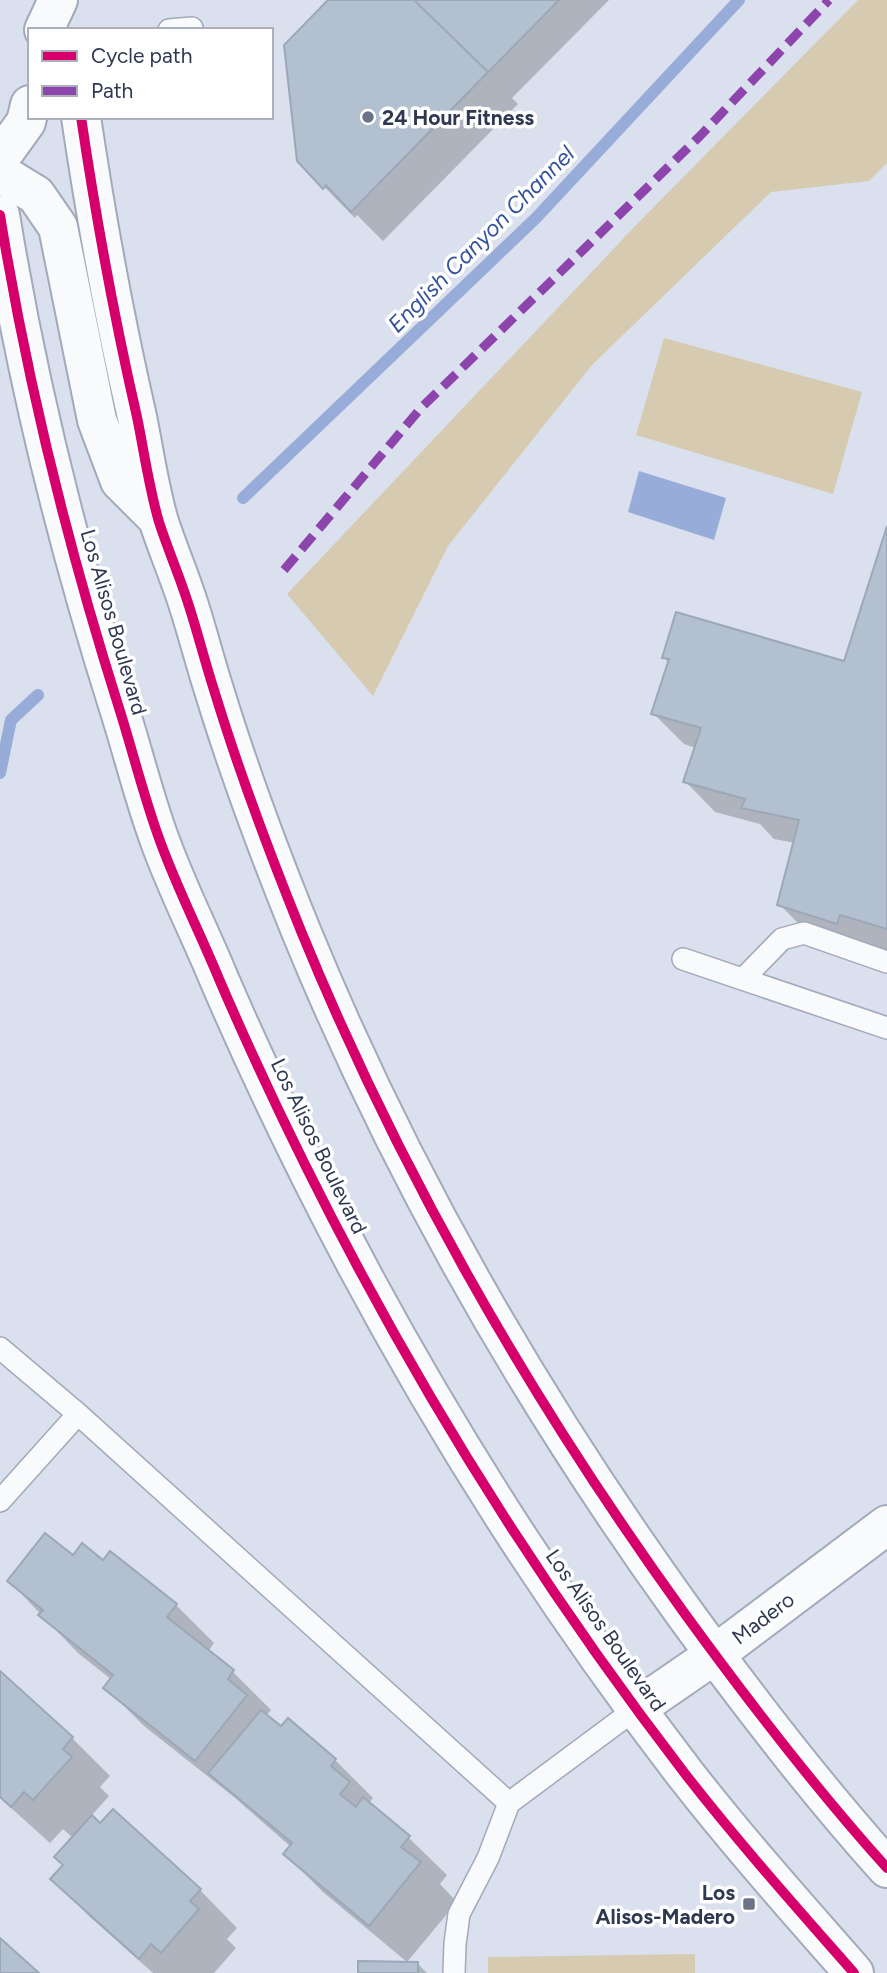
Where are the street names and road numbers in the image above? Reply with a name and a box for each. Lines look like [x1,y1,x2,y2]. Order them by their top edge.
street label: Los Alisos Boulevard [76,526,152,718]
street label: Los Alisos Boulevard [266,1054,372,1238]
street label: Los Alisos Boulevard [541,1544,671,1716]
street label: Madero [727,1586,799,1650]

